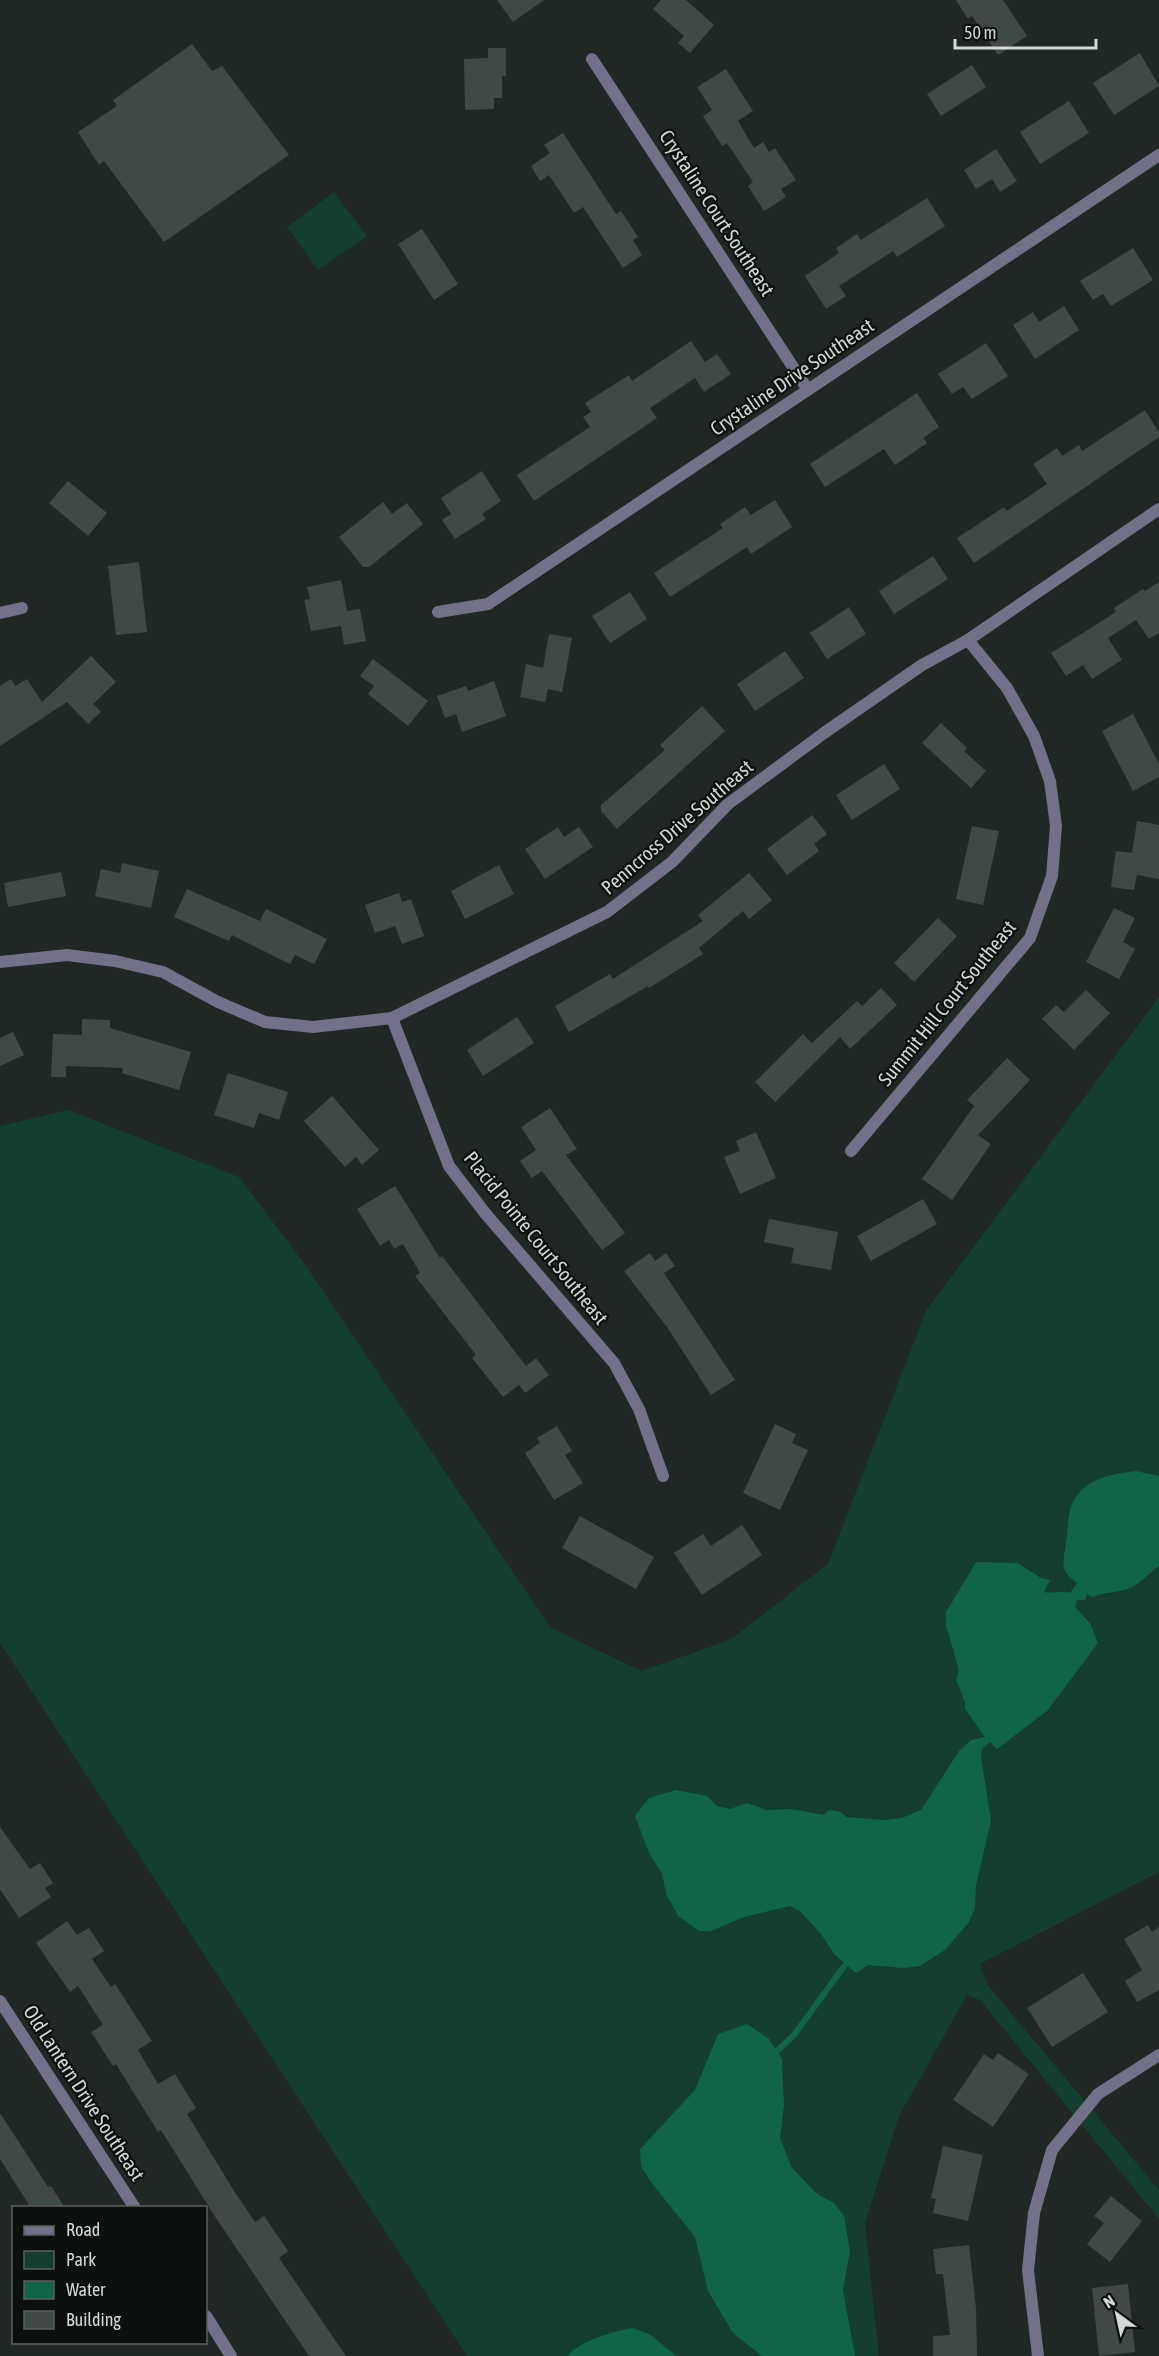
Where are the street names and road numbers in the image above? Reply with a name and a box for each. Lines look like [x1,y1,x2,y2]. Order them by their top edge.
street label: Crystaline Court Southeast [655,126,780,300]
street label: Crystaline Drive Southeast [706,313,878,440]
street label: Penncross Drive Southeast [596,754,757,899]
street label: Summit Hill Court Southeast [873,915,1020,1090]
street label: Placid Pointe Court Southeast [460,1147,613,1329]
street label: Old Lantern Drive Southeast [19,2001,150,2185]

